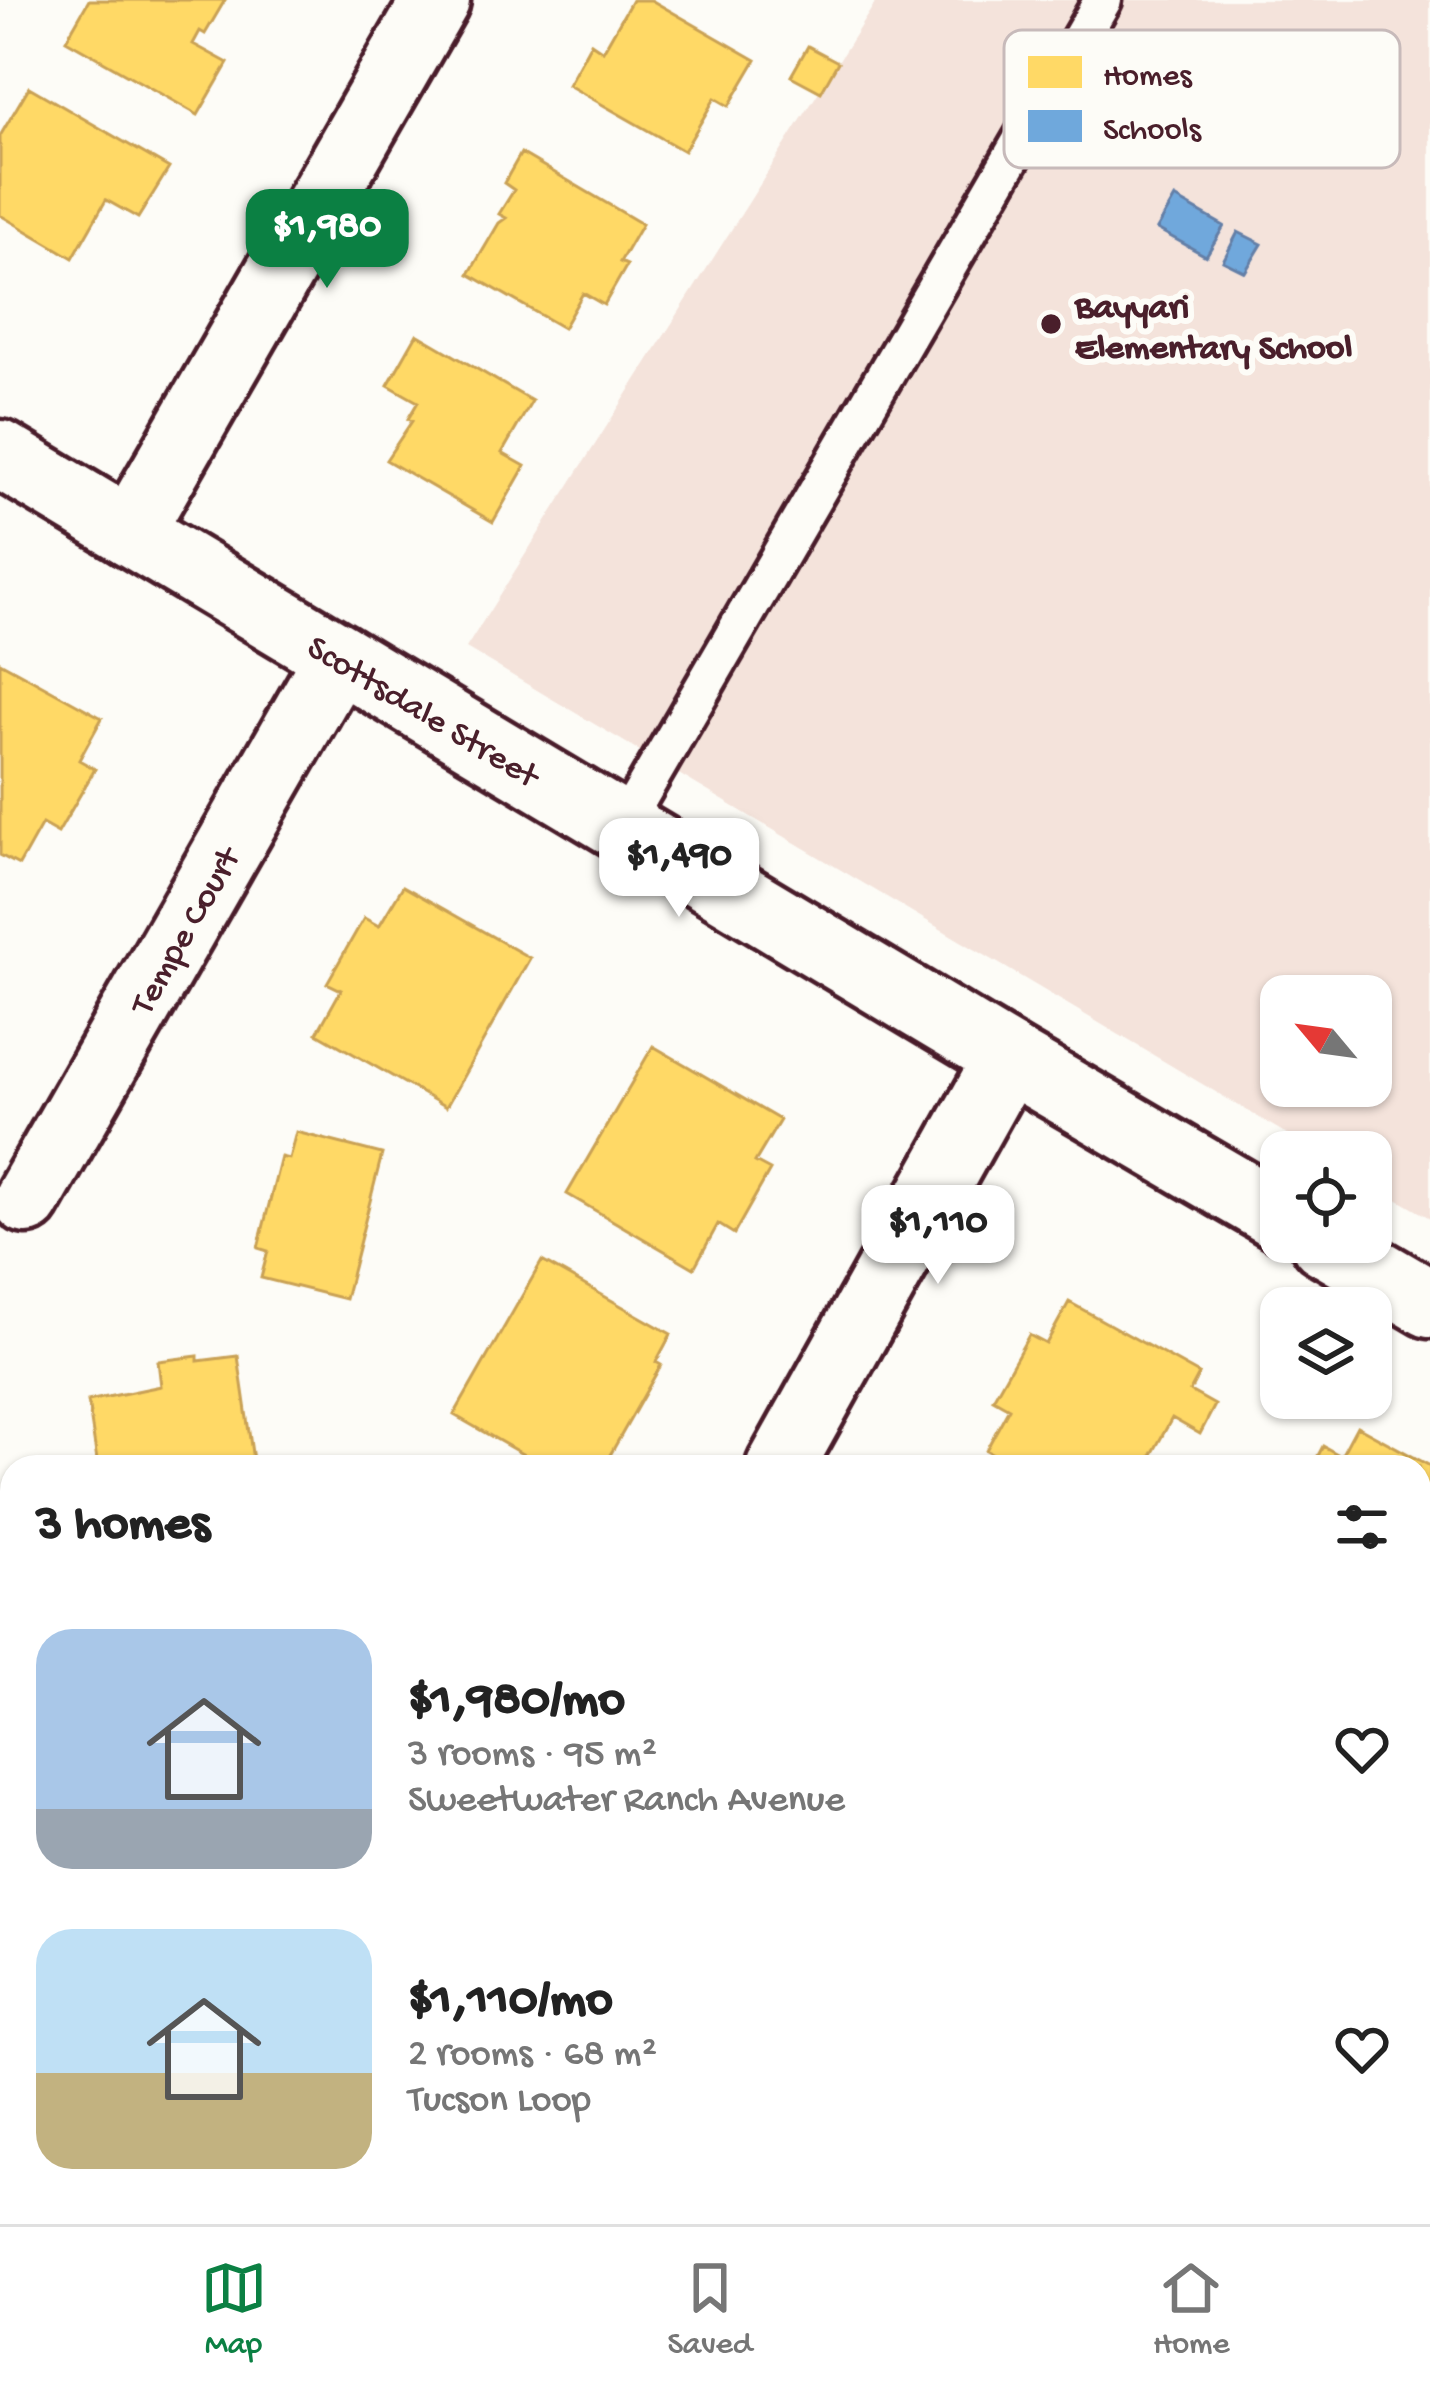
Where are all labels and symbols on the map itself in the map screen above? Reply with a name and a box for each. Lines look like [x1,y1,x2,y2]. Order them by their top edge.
legend [1004,30,1400,168]
text: Homes [1103,59,1192,97]
text: Schools [1103,113,1202,151]
pin: $1,980 [229,189,425,291]
place label: Bayyari Elementary School [1074,288,1352,372]
marker: Bayyari Elementary School [1038,311,1064,337]
street label: Scottsdale Street [298,628,548,802]
pin: $1,490 [581,818,777,920]
street label: Tempe Court [122,838,254,1025]
north arrow [1260,975,1392,1107]
pin: $1,110 [840,1185,1036,1287]

